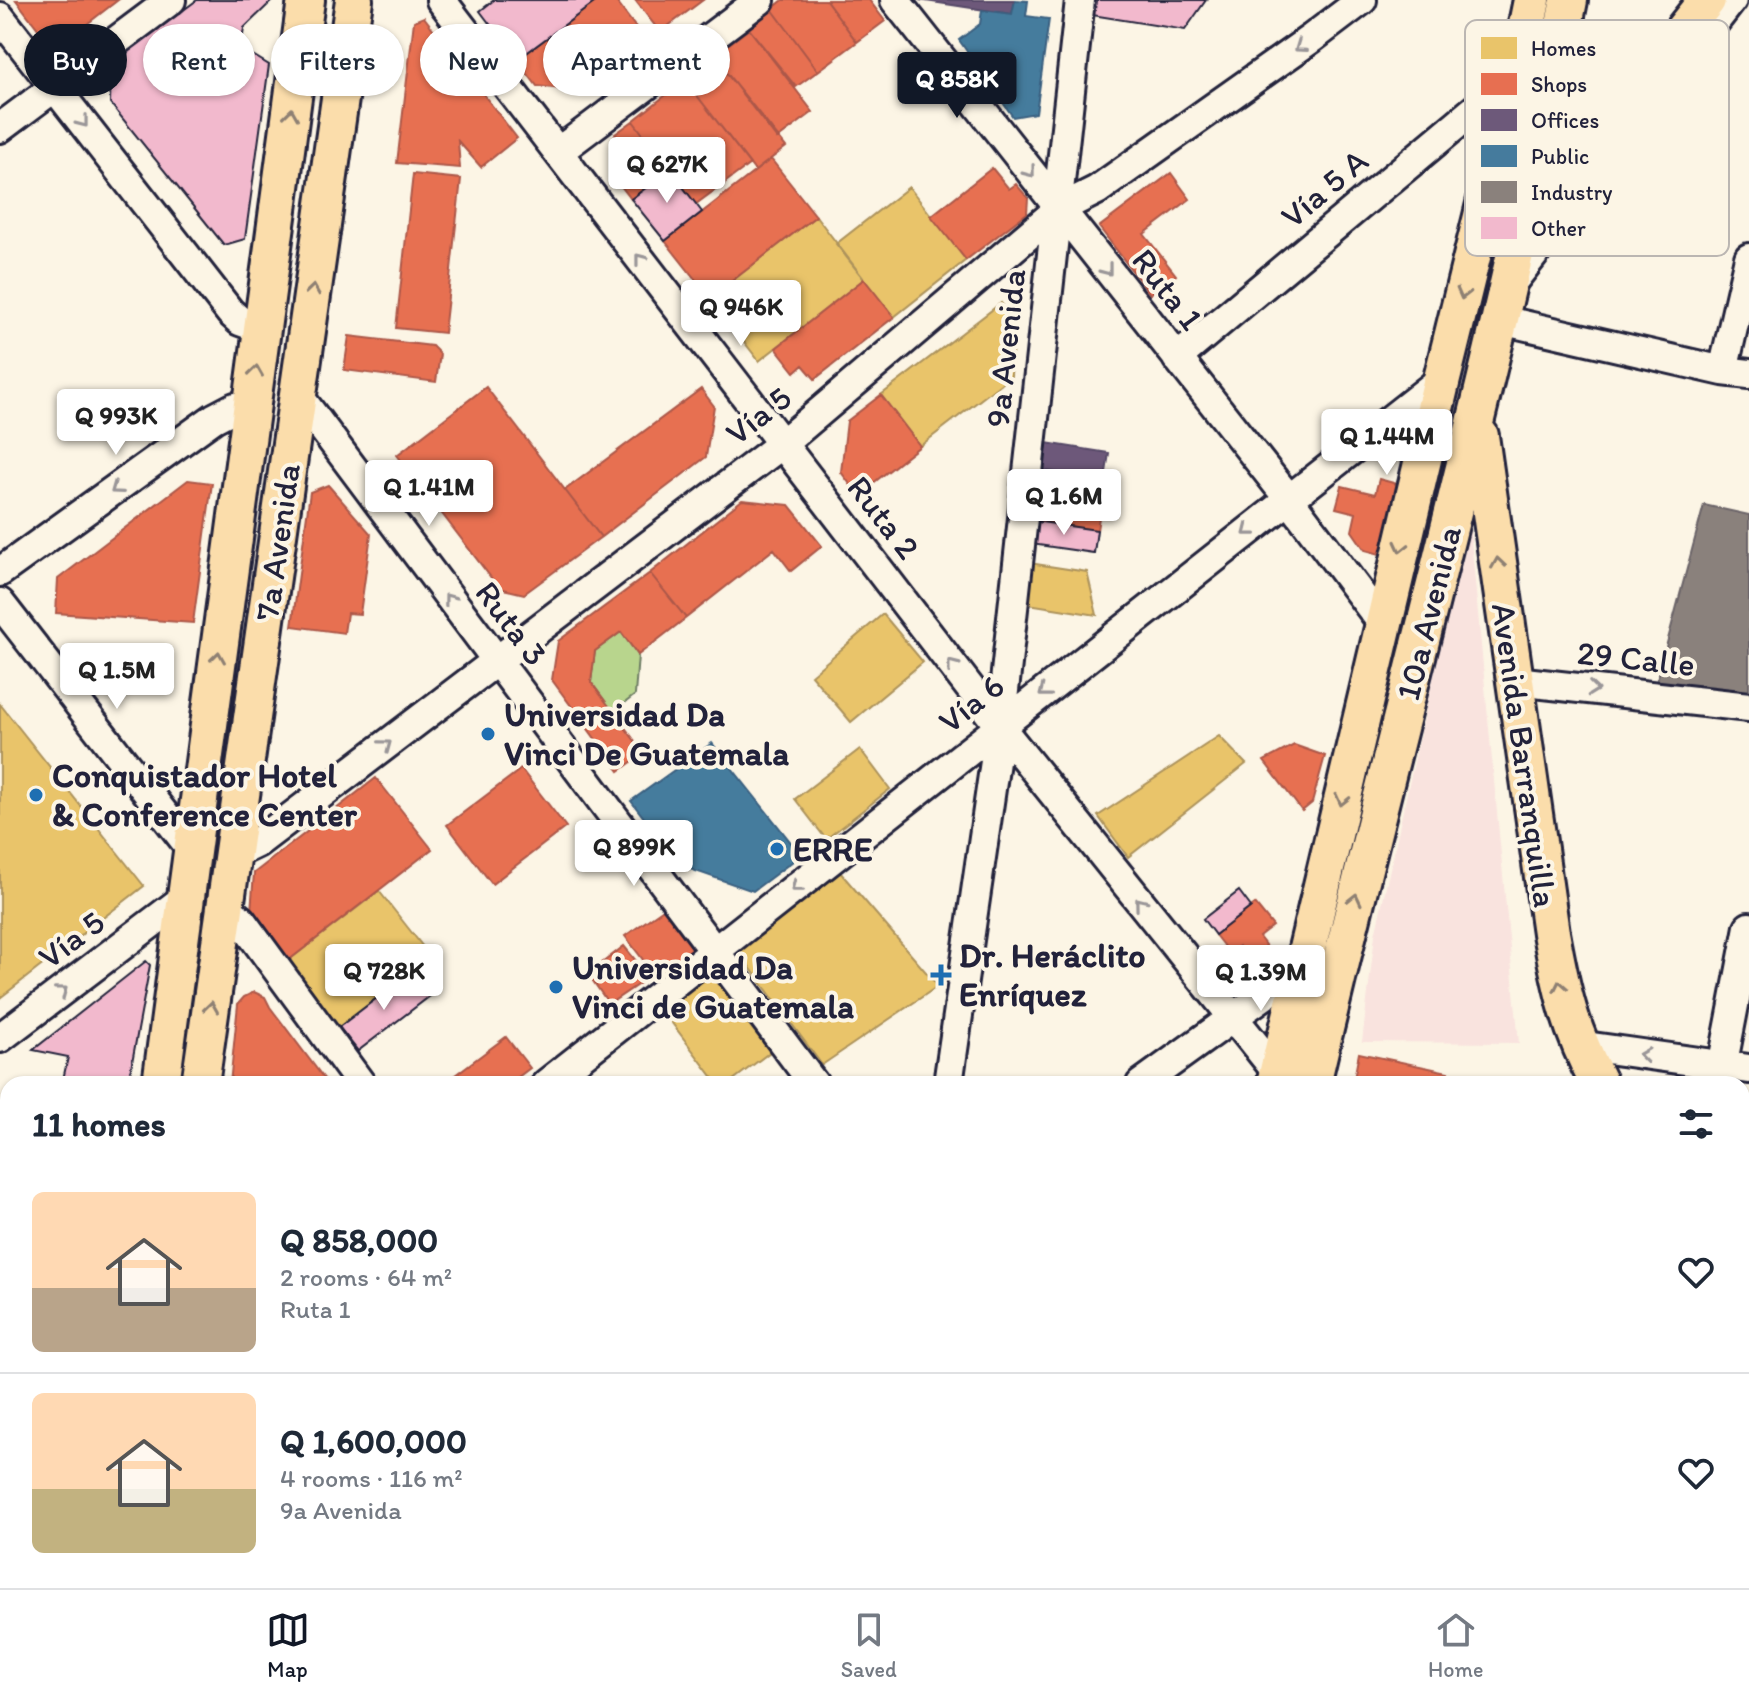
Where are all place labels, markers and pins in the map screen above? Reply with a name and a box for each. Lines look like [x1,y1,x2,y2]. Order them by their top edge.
pin: Q 858K [892,52,1022,120]
pin: Q 627K [602,137,732,205]
pin: Q 946K [676,280,806,348]
pin: Q 993K [51,389,181,457]
pin: Q 1.44M [1313,409,1461,477]
pin: Q 1.41M [355,460,503,528]
pin: Q 1.6M [999,469,1129,537]
pin: Q 1.5M [52,643,182,711]
place label: Universidad Da Vinci De Guatemala [504,694,789,774]
marker: Universidad Da Vinci De Guatemala [479,725,497,743]
place label: Conquistador Hotel & Conference Center [52,755,358,835]
marker: Conquistador Hotel & Conference Center [27,786,45,804]
pin: Q 899K [569,820,699,888]
place label: ERRE [793,829,872,870]
marker: ERRE [768,840,786,858]
place label: Dr. Heráclito Enríquez [959,935,1146,1015]
pin: Q 728K [319,944,449,1012]
pin: Q 1.39M [1187,945,1335,1013]
place label: Universidad Da Vinci de Guatemala [572,947,854,1027]
marker: Dr. Heráclito Enríquez [930,964,952,986]
marker: Universidad Da Vinci de Guatemala [547,978,565,996]

